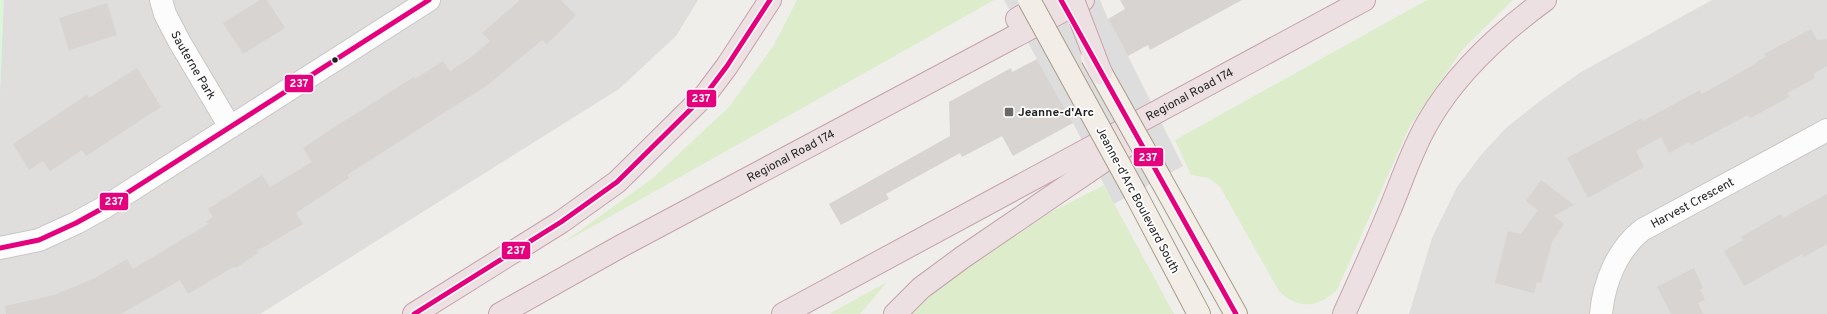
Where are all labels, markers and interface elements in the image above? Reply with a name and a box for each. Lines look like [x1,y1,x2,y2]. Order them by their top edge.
street label: Sauterne Park [166,29,219,103]
unlabelled marker [330,55,340,65]
street label: Regional Road 174 [1143,65,1237,125]
line badge: 237 [284,74,314,93]
text: 237 [289,77,309,91]
line badge: 237 [686,89,717,108]
text: 237 [691,92,711,106]
place label: Jeanne-d'Arc [1018,105,1094,121]
marker: Jeanne-d'Arc [1003,106,1015,118]
street label: Jeanne-d'Arc Boulevard South [1092,124,1183,277]
street label: Regional Road 174 [744,127,838,187]
line badge: 237 [1133,147,1164,167]
text: 237 [1138,151,1158,165]
street label: Harvest Crescent [1648,175,1737,233]
line badge: 237 [99,192,129,211]
text: 237 [104,195,124,209]
line badge: 237 [501,241,531,260]
text: 237 [506,244,526,258]

